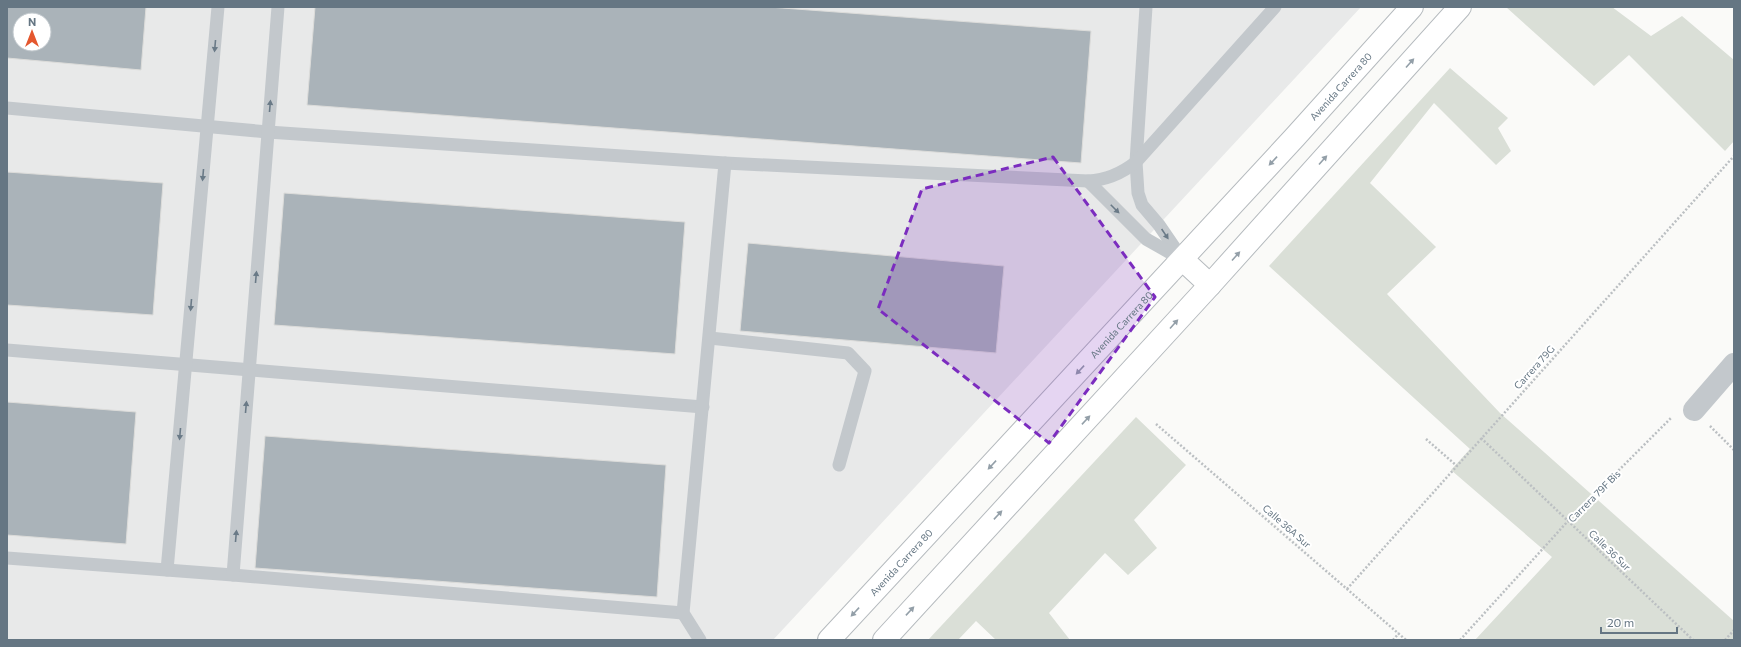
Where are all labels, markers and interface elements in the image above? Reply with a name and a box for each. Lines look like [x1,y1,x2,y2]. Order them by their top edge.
north arrow [12,12,52,52]
text: N [28,15,36,28]
one-way arrow [211,40,218,52]
street label: Avenida Carrera 80 [1307,50,1374,123]
one-way arrow [1405,58,1415,68]
one-way arrow [267,100,274,112]
one-way arrow [1318,155,1327,164]
one-way arrow [1269,156,1278,166]
one-way arrow [200,169,206,181]
one-way arrow [1110,204,1120,213]
one-way arrow [1162,228,1169,240]
one-way arrow [1231,251,1241,261]
one-way arrow [253,271,260,283]
street label: Avenida Carrera 80 [1087,289,1155,361]
one-way arrow [188,299,195,311]
one-way arrow [1169,319,1179,329]
street label: Carrera 79G [1511,343,1557,391]
one-way arrow [1075,365,1085,375]
one-way arrow [243,401,250,413]
one-way arrow [1081,415,1090,424]
one-way arrow [176,428,183,440]
one-way arrow [987,460,996,471]
street label: Carrera 79F Bis [1565,467,1623,525]
street label: Calle 36A Sur [1260,502,1314,550]
one-way arrow [994,510,1003,521]
street label: Avenida Carrera 80 [867,526,935,598]
street label: Calle 36 Sur [1587,527,1633,573]
one-way arrow [232,530,239,542]
one-way arrow [906,606,915,616]
one-way arrow [851,607,860,617]
scale bar [1601,609,1677,635]
text: 20 m [1607,615,1634,629]

